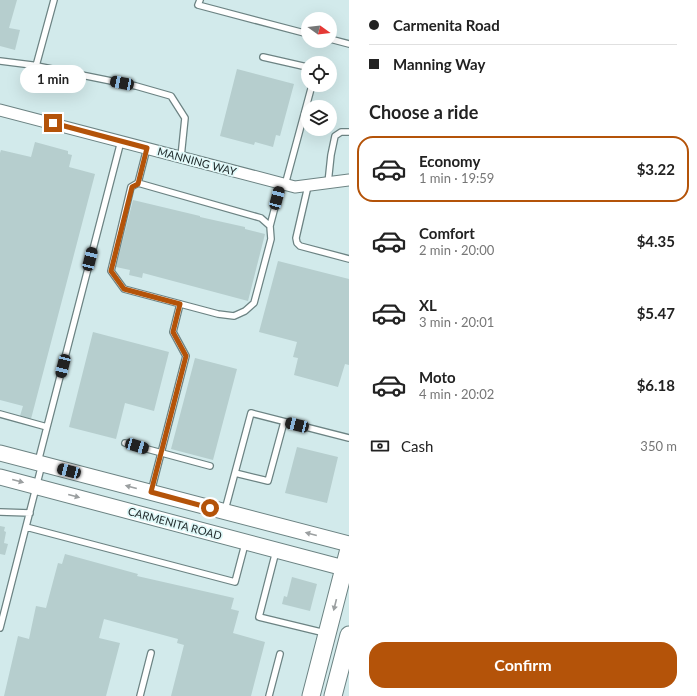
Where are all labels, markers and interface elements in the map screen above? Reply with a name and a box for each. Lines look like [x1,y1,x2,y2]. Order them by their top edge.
north arrow [301,12,337,48]
map controls [301,12,337,136]
text: Carmenita Road [393,16,500,34]
text: Manning Way [393,55,485,73]
button: locate [301,56,337,92]
callout: 1 min [20,65,86,93]
text: 1 min [37,71,69,87]
car [109,75,135,91]
button: layers [301,100,337,136]
text: Choose a ride [369,101,478,123]
route end [44,114,62,132]
street label: MANNING WAY [156,144,238,178]
icon: car [371,151,407,187]
text: Economy [419,152,480,170]
text: $3.22 [637,160,675,178]
text: 1 min · 19:59 [419,170,494,186]
car [268,185,286,211]
icon: car [371,223,407,259]
text: Comfort [419,224,475,242]
text: $4.35 [637,232,675,250]
text: 2 min · 20:00 [419,242,494,258]
car [81,246,99,272]
icon: car [371,295,407,331]
text: XL [419,296,437,314]
text: $5.47 [637,304,675,322]
text: 3 min · 20:01 [419,314,494,330]
car [54,353,72,379]
icon: car [371,367,407,403]
text: Moto [419,368,456,386]
text: $6.18 [637,376,675,394]
text: 4 min · 20:02 [419,386,494,402]
car [284,416,310,434]
icon: cash [369,435,391,457]
car [124,437,150,455]
text: Cash [401,437,433,455]
text: 350 m [640,438,677,454]
car [56,462,82,480]
one-way arrow [12,479,24,485]
one-way arrow [125,484,137,490]
one-way arrow [68,493,80,499]
route start [201,499,219,517]
street label: CARMENITA ROAD [127,504,223,542]
one-way arrow [305,531,317,537]
one-way arrow [331,599,337,612]
button: Confirm [369,642,677,688]

